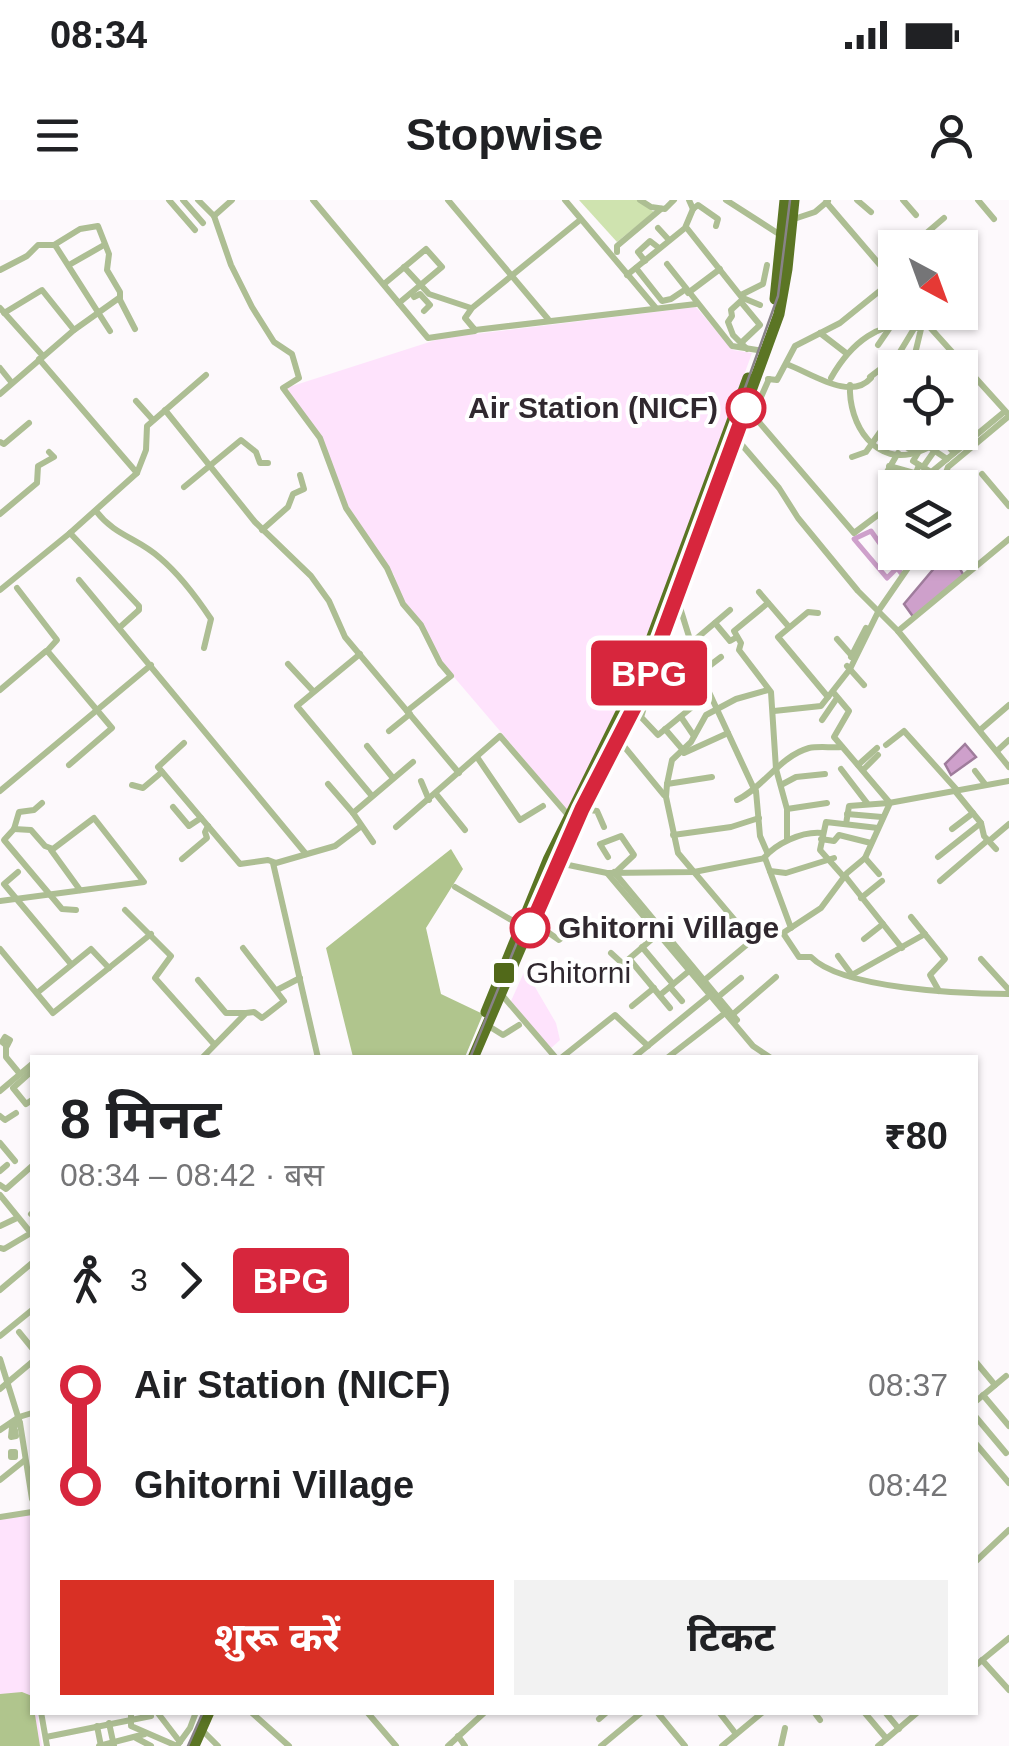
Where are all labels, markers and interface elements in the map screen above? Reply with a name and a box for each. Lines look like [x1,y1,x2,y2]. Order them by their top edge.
text: 08:34 [50,14,147,56]
icon: menu [30,108,85,163]
icon: person [924,108,979,163]
text: Stopwise [406,109,603,160]
north arrow [878,230,978,330]
map controls [878,230,978,570]
button: locate [878,350,978,450]
marker: Air Station (NICF) [727,389,765,427]
place label: Air Station (NICF) [468,391,718,424]
button: layers [878,470,978,570]
line badge: BPG [592,640,706,706]
text: BPG [611,654,687,693]
marker: Ghitorni Village [511,909,549,947]
place label: Ghitorni Village [558,911,779,944]
place label: Ghitorni [526,956,631,989]
marker: Ghitorni [491,960,517,986]
text: 8 मिनट [60,1088,221,1150]
text: ₹80 [884,1115,948,1157]
text: 08:34 – 08:42 · बस [60,1157,324,1193]
icon: walk [60,1253,115,1308]
icon: forward [163,1253,218,1308]
text: BPG [253,1261,329,1300]
text: 3 [130,1262,148,1298]
text: Air Station (NICF) [134,1364,451,1406]
text: 08:37 [868,1367,948,1403]
text: Ghitorni Village [134,1464,414,1506]
text: 08:42 [868,1467,948,1503]
button: शुरू करें [60,1580,494,1695]
button: टिकट [514,1580,948,1695]

